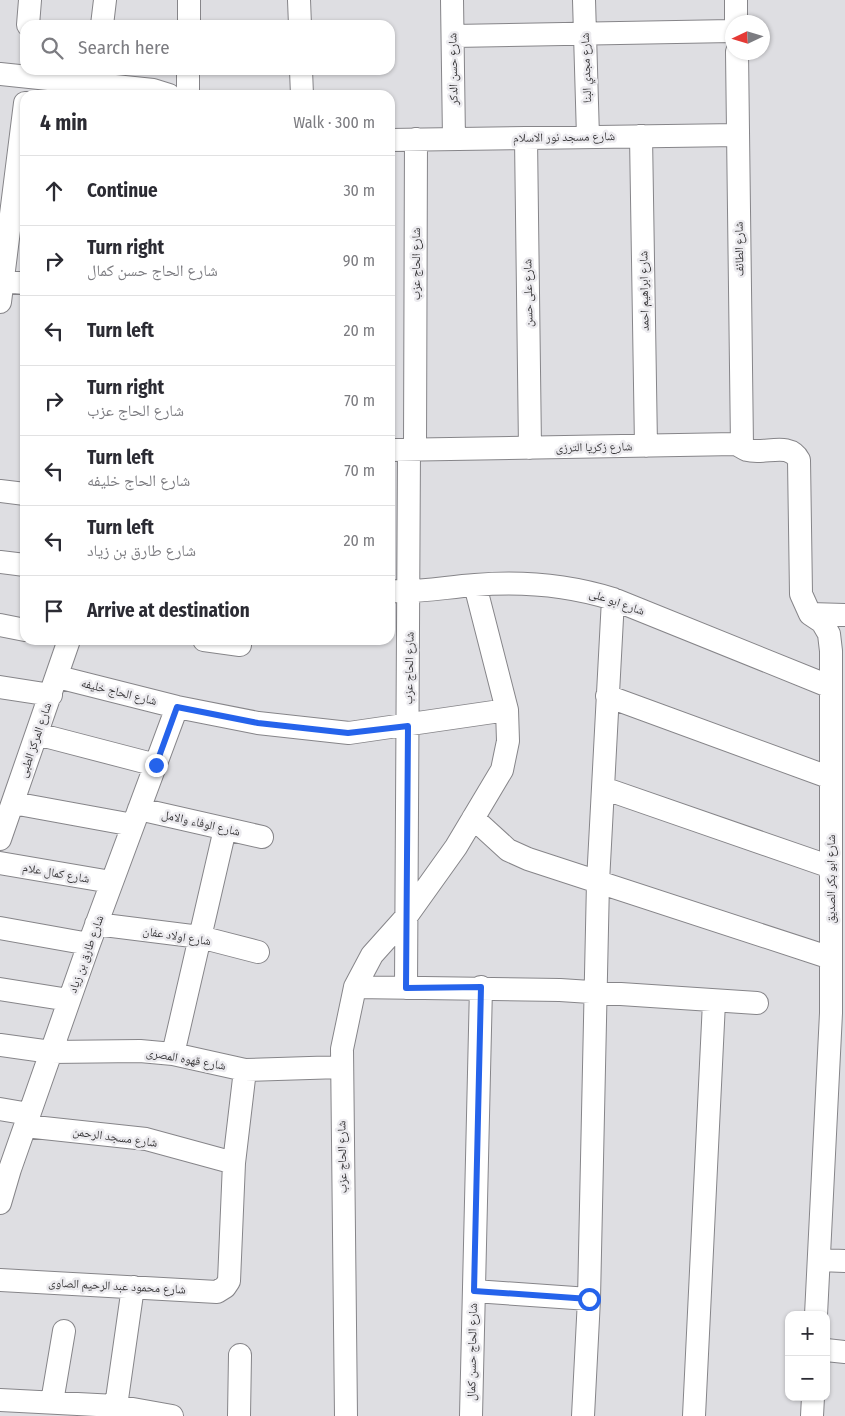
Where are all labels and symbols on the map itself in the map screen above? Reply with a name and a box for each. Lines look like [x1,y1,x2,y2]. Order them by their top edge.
north arrow [725,15,770,60]
street label: شارع مجدي البنا [578,32,597,103]
street label: شارع حسن الدكر [445,33,462,106]
street label: شارع مسجد نور الاسلام [513,129,615,146]
street label: شارع الطائف [732,221,747,276]
street label: شارع الحاج عزب [409,228,424,300]
street label: شارع ابراهيم احمد [636,251,653,331]
street label: شارع على حسن [520,259,537,327]
street label: شارع زكريا الترزى [556,439,633,456]
street label: شارع ابو على [587,586,647,619]
street label: شارع الحاج عزب [401,631,418,704]
street label: شارع الحاج خليفه [79,676,158,709]
street label: شارع المركز الطبى [16,701,55,780]
route end [145,754,168,777]
street label: شارع الوفاء والامل [160,807,242,840]
street label: شارع ابو بكر الصديق [824,834,839,923]
street label: شارع كمال علام [21,860,91,887]
street label: شارع طارق بن زياد [65,913,108,995]
street label: شارع اولاد عفان [142,924,212,949]
street label: شارع قهوه المصرى [145,1045,227,1074]
street label: شارع الحاج عزب [334,1120,351,1193]
street label: شارع مسجد الرحمن [72,1124,158,1151]
street label: شارع محمود عبد الرحيم الصاوى [48,1275,186,1298]
route start [578,1288,601,1311]
street label: شارع الحاج حسن كمال [464,1303,481,1401]

